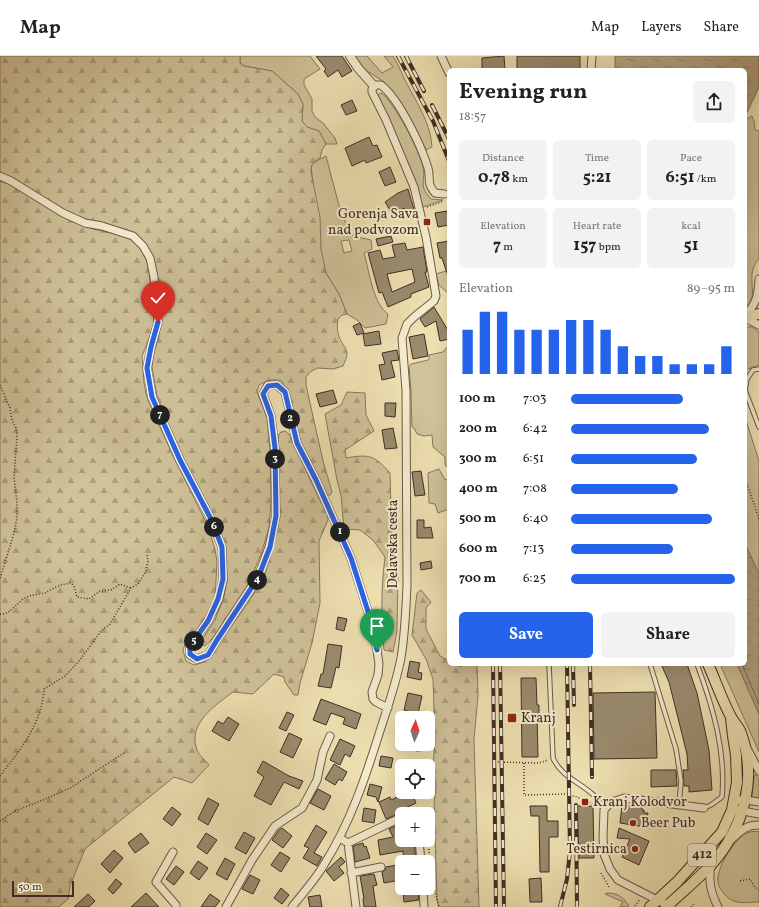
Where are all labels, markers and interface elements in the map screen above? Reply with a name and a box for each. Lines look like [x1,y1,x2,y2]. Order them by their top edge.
text: Map [20,15,61,41]
text: Map [591,18,619,37]
text: Layers [641,18,681,37]
text: Share [703,18,739,37]
text: Evening run [459,77,588,108]
button: share [693,81,735,123]
text: 18:57 [459,108,486,126]
text: Distance [482,151,524,166]
text: Time [585,151,609,166]
text: Pace [680,151,702,166]
text: 0.78 [478,166,510,189]
text: 5:21 [583,166,611,189]
text: 6:51 [665,166,695,189]
text: km [510,172,528,187]
text: /km [695,172,717,187]
place label: Gorenja Sava nad podvozom [328,205,419,240]
marker: Gorenja Sava nad podvozom [422,217,432,227]
text: Elevation [480,219,526,234]
text: Heart rate [573,219,621,234]
text: kcal [681,219,701,234]
text: 7 [493,234,501,257]
text: 157 [573,234,596,257]
text: 51 [683,234,699,257]
text: m [501,240,513,255]
text: bpm [596,240,621,255]
text: Elevation [459,280,513,298]
text: 89–95 m [687,280,735,298]
pin [141,281,175,322]
icon: check [147,287,169,309]
text: 100 m [459,390,496,408]
text: 7:03 [523,390,547,408]
pin: 7 [150,405,170,425]
text: 7 [157,407,163,422]
pin: 2 [280,409,300,429]
text: 2 [287,411,293,426]
text: 200 m [459,420,497,438]
text: 6:42 [523,420,547,438]
pin: 3 [265,449,285,469]
text: 300 m [459,450,497,468]
text: 6:51 [523,450,544,468]
text: 3 [272,451,278,466]
text: 400 m [459,480,498,498]
text: 7:08 [523,480,547,498]
street label: Delavska cesta [384,499,403,589]
text: 500 m [459,510,496,528]
text: 6:40 [523,510,548,528]
pin: 6 [204,517,224,537]
text: 6 [211,519,217,534]
pin: 1 [330,522,350,542]
text: 1 [338,524,342,539]
text: 600 m [459,540,497,558]
text: 7:13 [523,540,544,558]
pin: 4 [247,570,267,590]
text: 700 m [459,570,496,588]
text: 6:25 [523,570,546,588]
text: 4 [254,572,260,587]
pin [360,609,394,650]
button: Save [459,612,593,658]
button: Share [601,612,735,658]
icon: arrive [366,615,388,637]
pin: 5 [184,631,204,651]
text: 5 [191,633,197,648]
place label: Kranj [521,709,556,728]
north arrow [395,711,435,751]
map controls [395,711,435,895]
marker: Kranj [506,712,518,724]
button: locate [395,759,435,799]
place label: Kranj Kolodvor [593,793,687,812]
marker: Kranj Kolodvor [580,797,590,807]
button: + [395,807,435,847]
place label: Beer Pub [641,814,696,833]
marker: Beer Pub [628,818,638,828]
place label: Testirnica [566,840,627,859]
marker: Testirnica [630,844,640,854]
road number: 412 [688,844,716,866]
button: − [395,855,435,895]
scale bar [12,879,74,898]
text: 50 m [18,880,42,895]

